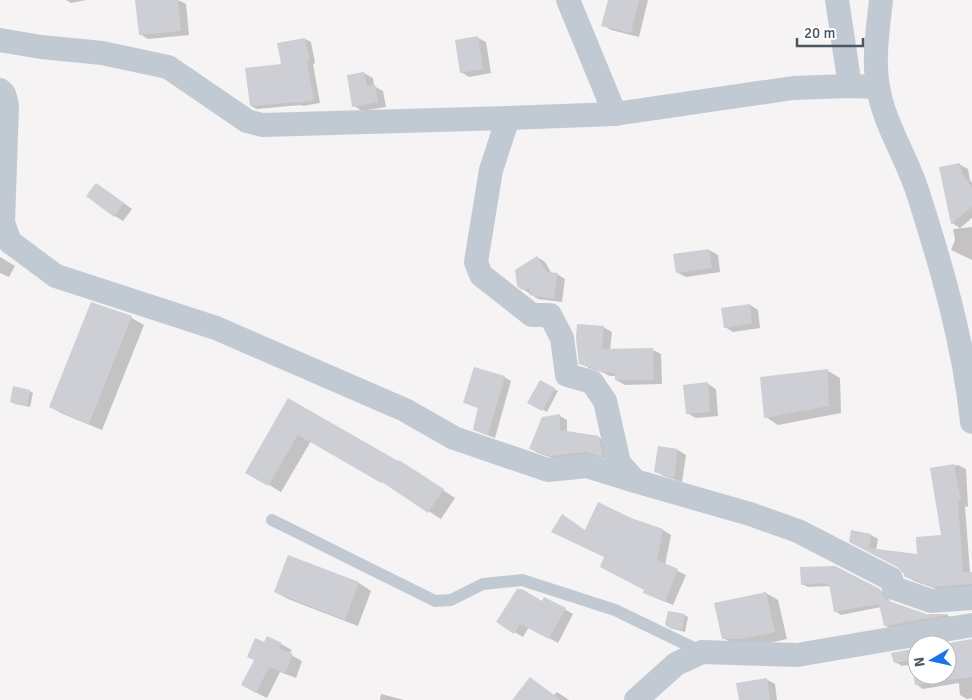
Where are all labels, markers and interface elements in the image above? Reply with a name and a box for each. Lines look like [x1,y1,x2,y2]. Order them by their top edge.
scale bar [797,15,863,47]
text: 20 m [804,24,835,42]
north arrow [907,635,957,685]
text: N [910,656,929,668]

